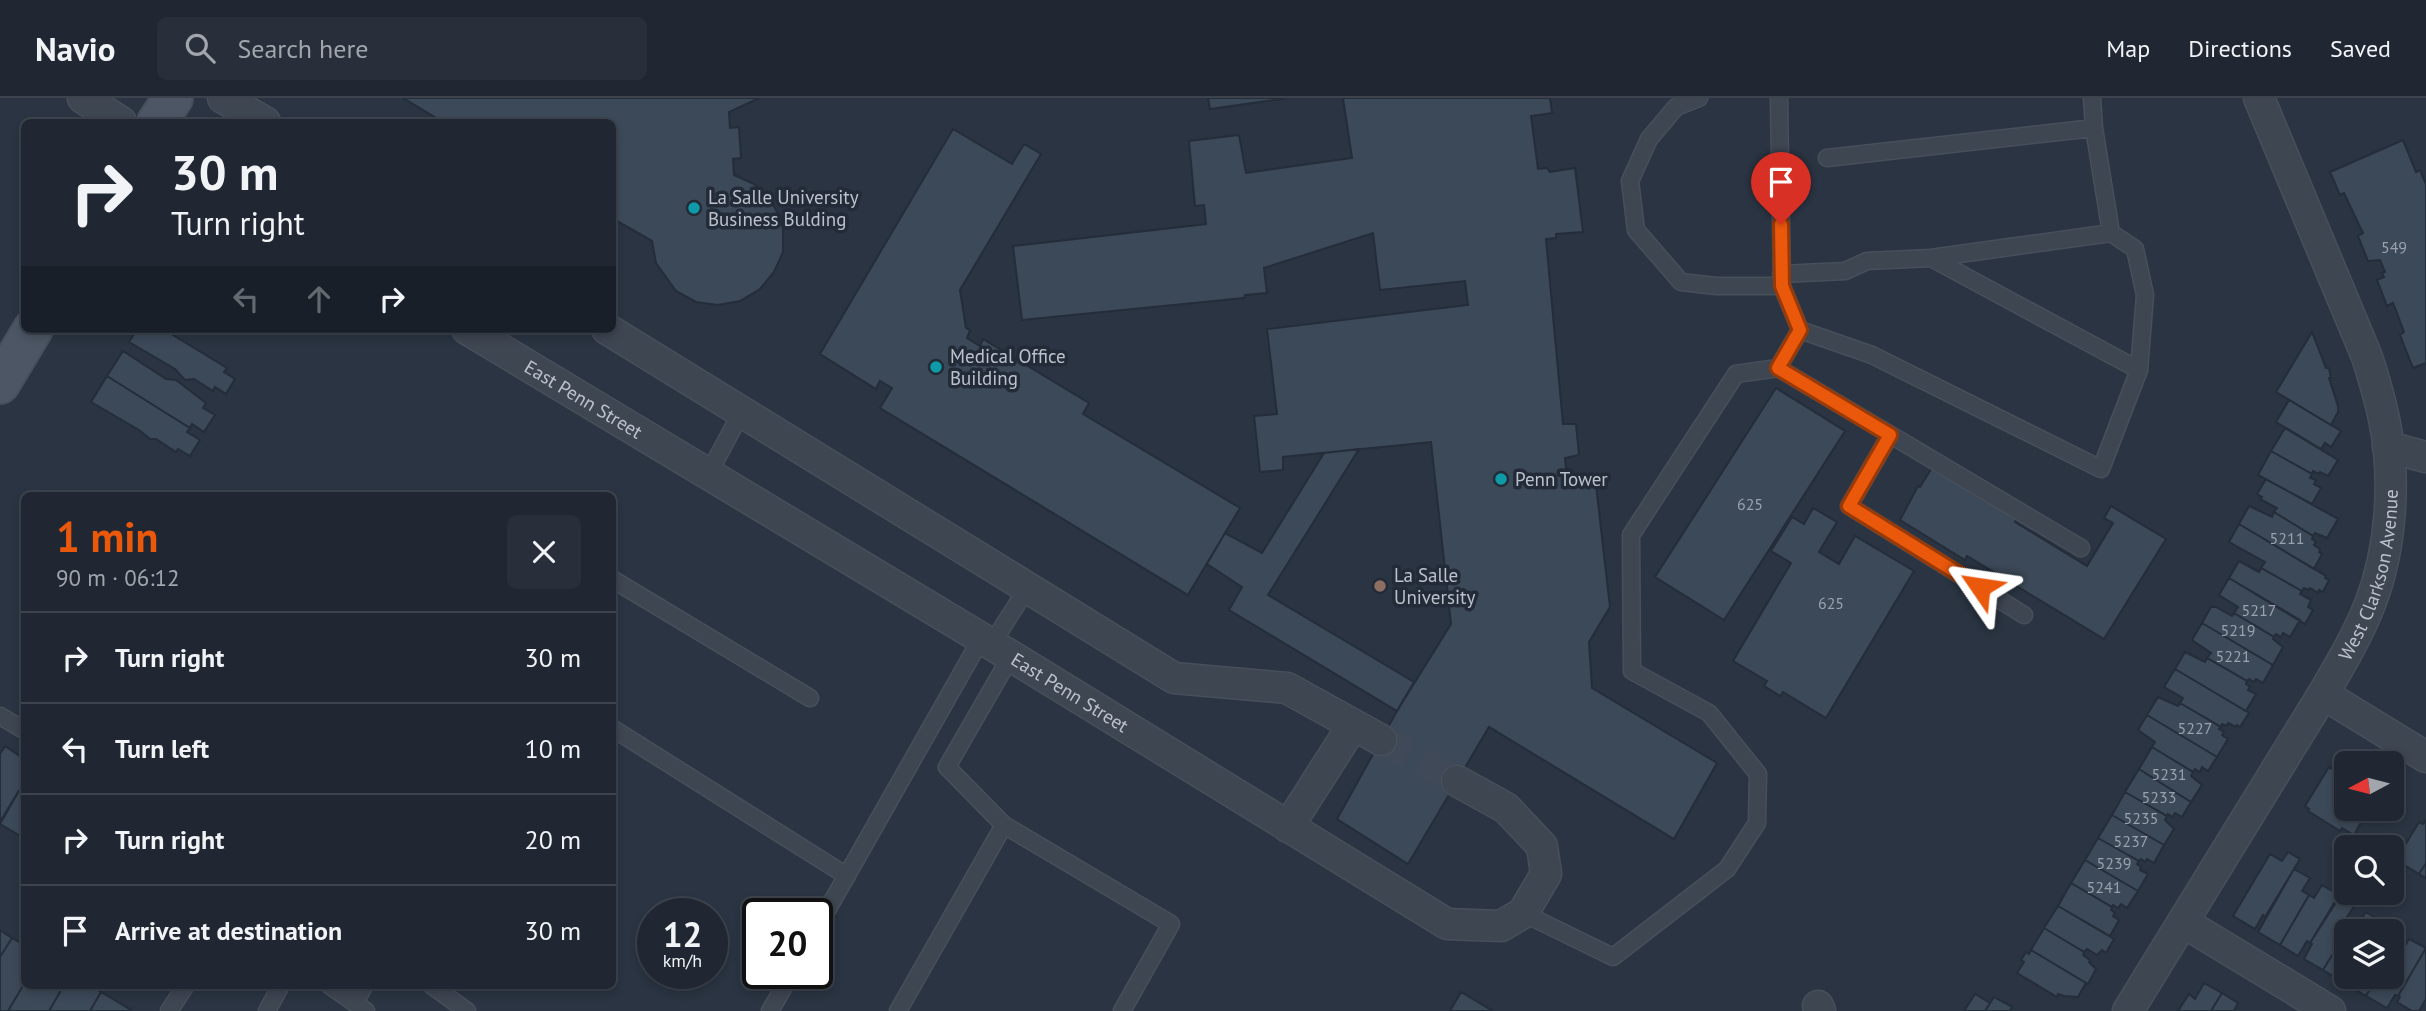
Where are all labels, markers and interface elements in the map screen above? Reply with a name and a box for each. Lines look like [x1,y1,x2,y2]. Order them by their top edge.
search box [157,17,647,80]
text: Navio [35,27,115,70]
icon: search [181,29,219,67]
text: Search here [237,32,369,65]
text: Map [2106,33,2150,64]
text: Directions [2188,33,2292,64]
text: Saved [2330,33,2391,64]
text: 30 m [171,140,278,204]
icon: right [56,147,147,238]
pin [1751,152,1811,224]
icon: arrive [1762,163,1800,201]
place label: La Salle University Business Bulding [708,185,859,231]
marker: La Salle University Business Bulding [686,200,702,216]
text: Turn right [171,202,305,244]
house number: 549 [2381,237,2407,257]
icon: left [227,280,265,318]
icon: ahead [300,280,338,318]
icon: right [373,280,411,318]
place label: Medical Office Building [950,344,1066,390]
street label: East Penn Street [520,354,647,444]
marker: Medical Office Building [928,359,944,375]
place label: Penn Tower [1515,467,1608,491]
marker: Penn Tower [1493,471,1509,487]
street label: West Clarkson Avenue [2333,489,2403,664]
house number: 625 [1737,494,1763,514]
text: 1 min [56,509,158,564]
button: close [507,515,581,589]
house number: 5211 [2270,528,2304,548]
position arrow [1943,550,2017,624]
text: 90 m · 06:12 [56,563,180,592]
place label: La Salle University [1394,563,1475,609]
marker: La Salle University [1372,578,1388,594]
house number: 625 [1818,593,1844,613]
house number: 5217 [2242,600,2276,620]
house number: 5219 [2221,620,2255,640]
icon: right [56,639,94,677]
text: Turn right [115,641,224,674]
text: 30 m [525,641,581,674]
house number: 5221 [2216,646,2250,666]
street label: East Penn Street [1007,647,1134,738]
house number: 5227 [2178,718,2212,738]
icon: left [56,730,94,768]
text: Turn left [115,732,209,765]
text: 10 m [525,732,581,765]
north arrow [2334,751,2404,821]
map controls [2334,751,2404,989]
house number: 5231 [2152,764,2186,784]
house number: 5233 [2142,787,2176,807]
house number: 5235 [2124,808,2158,828]
icon: right [56,821,94,859]
text: Turn right [115,823,224,856]
text: 20 m [525,823,581,856]
house number: 5237 [2114,831,2148,851]
button: search [2334,835,2404,905]
house number: 5239 [2097,853,2131,873]
house number: 5241 [2087,877,2121,897]
speed limit sign: 20 [742,898,833,989]
text: 12 [663,911,702,957]
icon: arrive [56,912,94,950]
text: Arrive at destination [115,914,342,947]
text: 30 m [525,914,581,947]
button: layers [2334,919,2404,989]
text: km/h [663,949,702,972]

